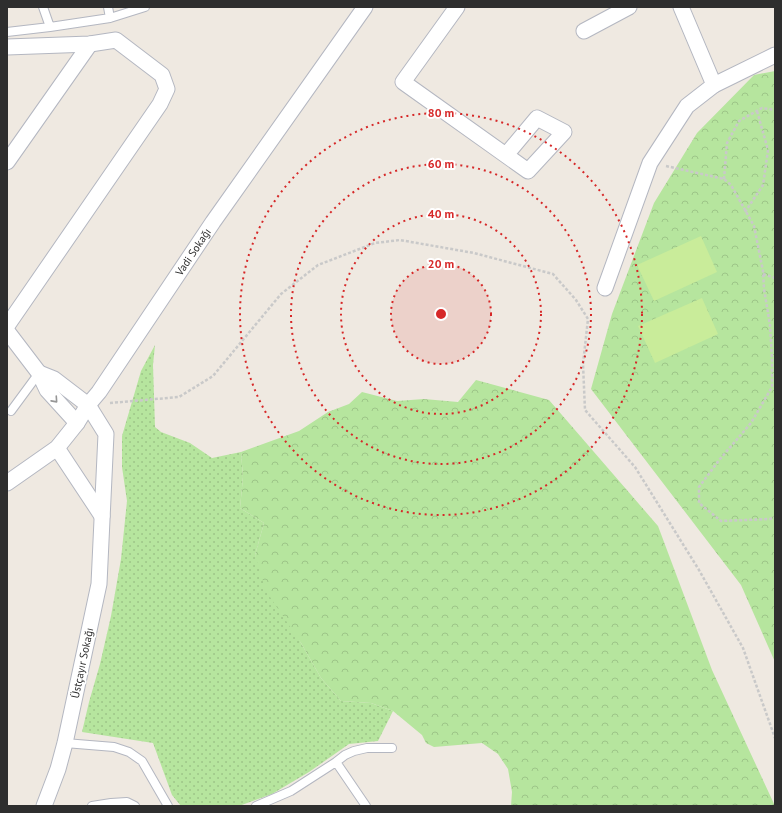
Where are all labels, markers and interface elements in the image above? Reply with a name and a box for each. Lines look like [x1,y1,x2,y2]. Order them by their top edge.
text: 80 m [428,105,454,120]
text: 60 m [428,156,454,171]
text: 40 m [428,206,454,221]
street label: Vadi Sokağı [172,225,214,279]
text: 20 m [428,256,454,271]
centre of rings [434,307,448,321]
one-way arrow [51,395,58,402]
street label: Üstçayır Sokağı [68,626,96,700]

